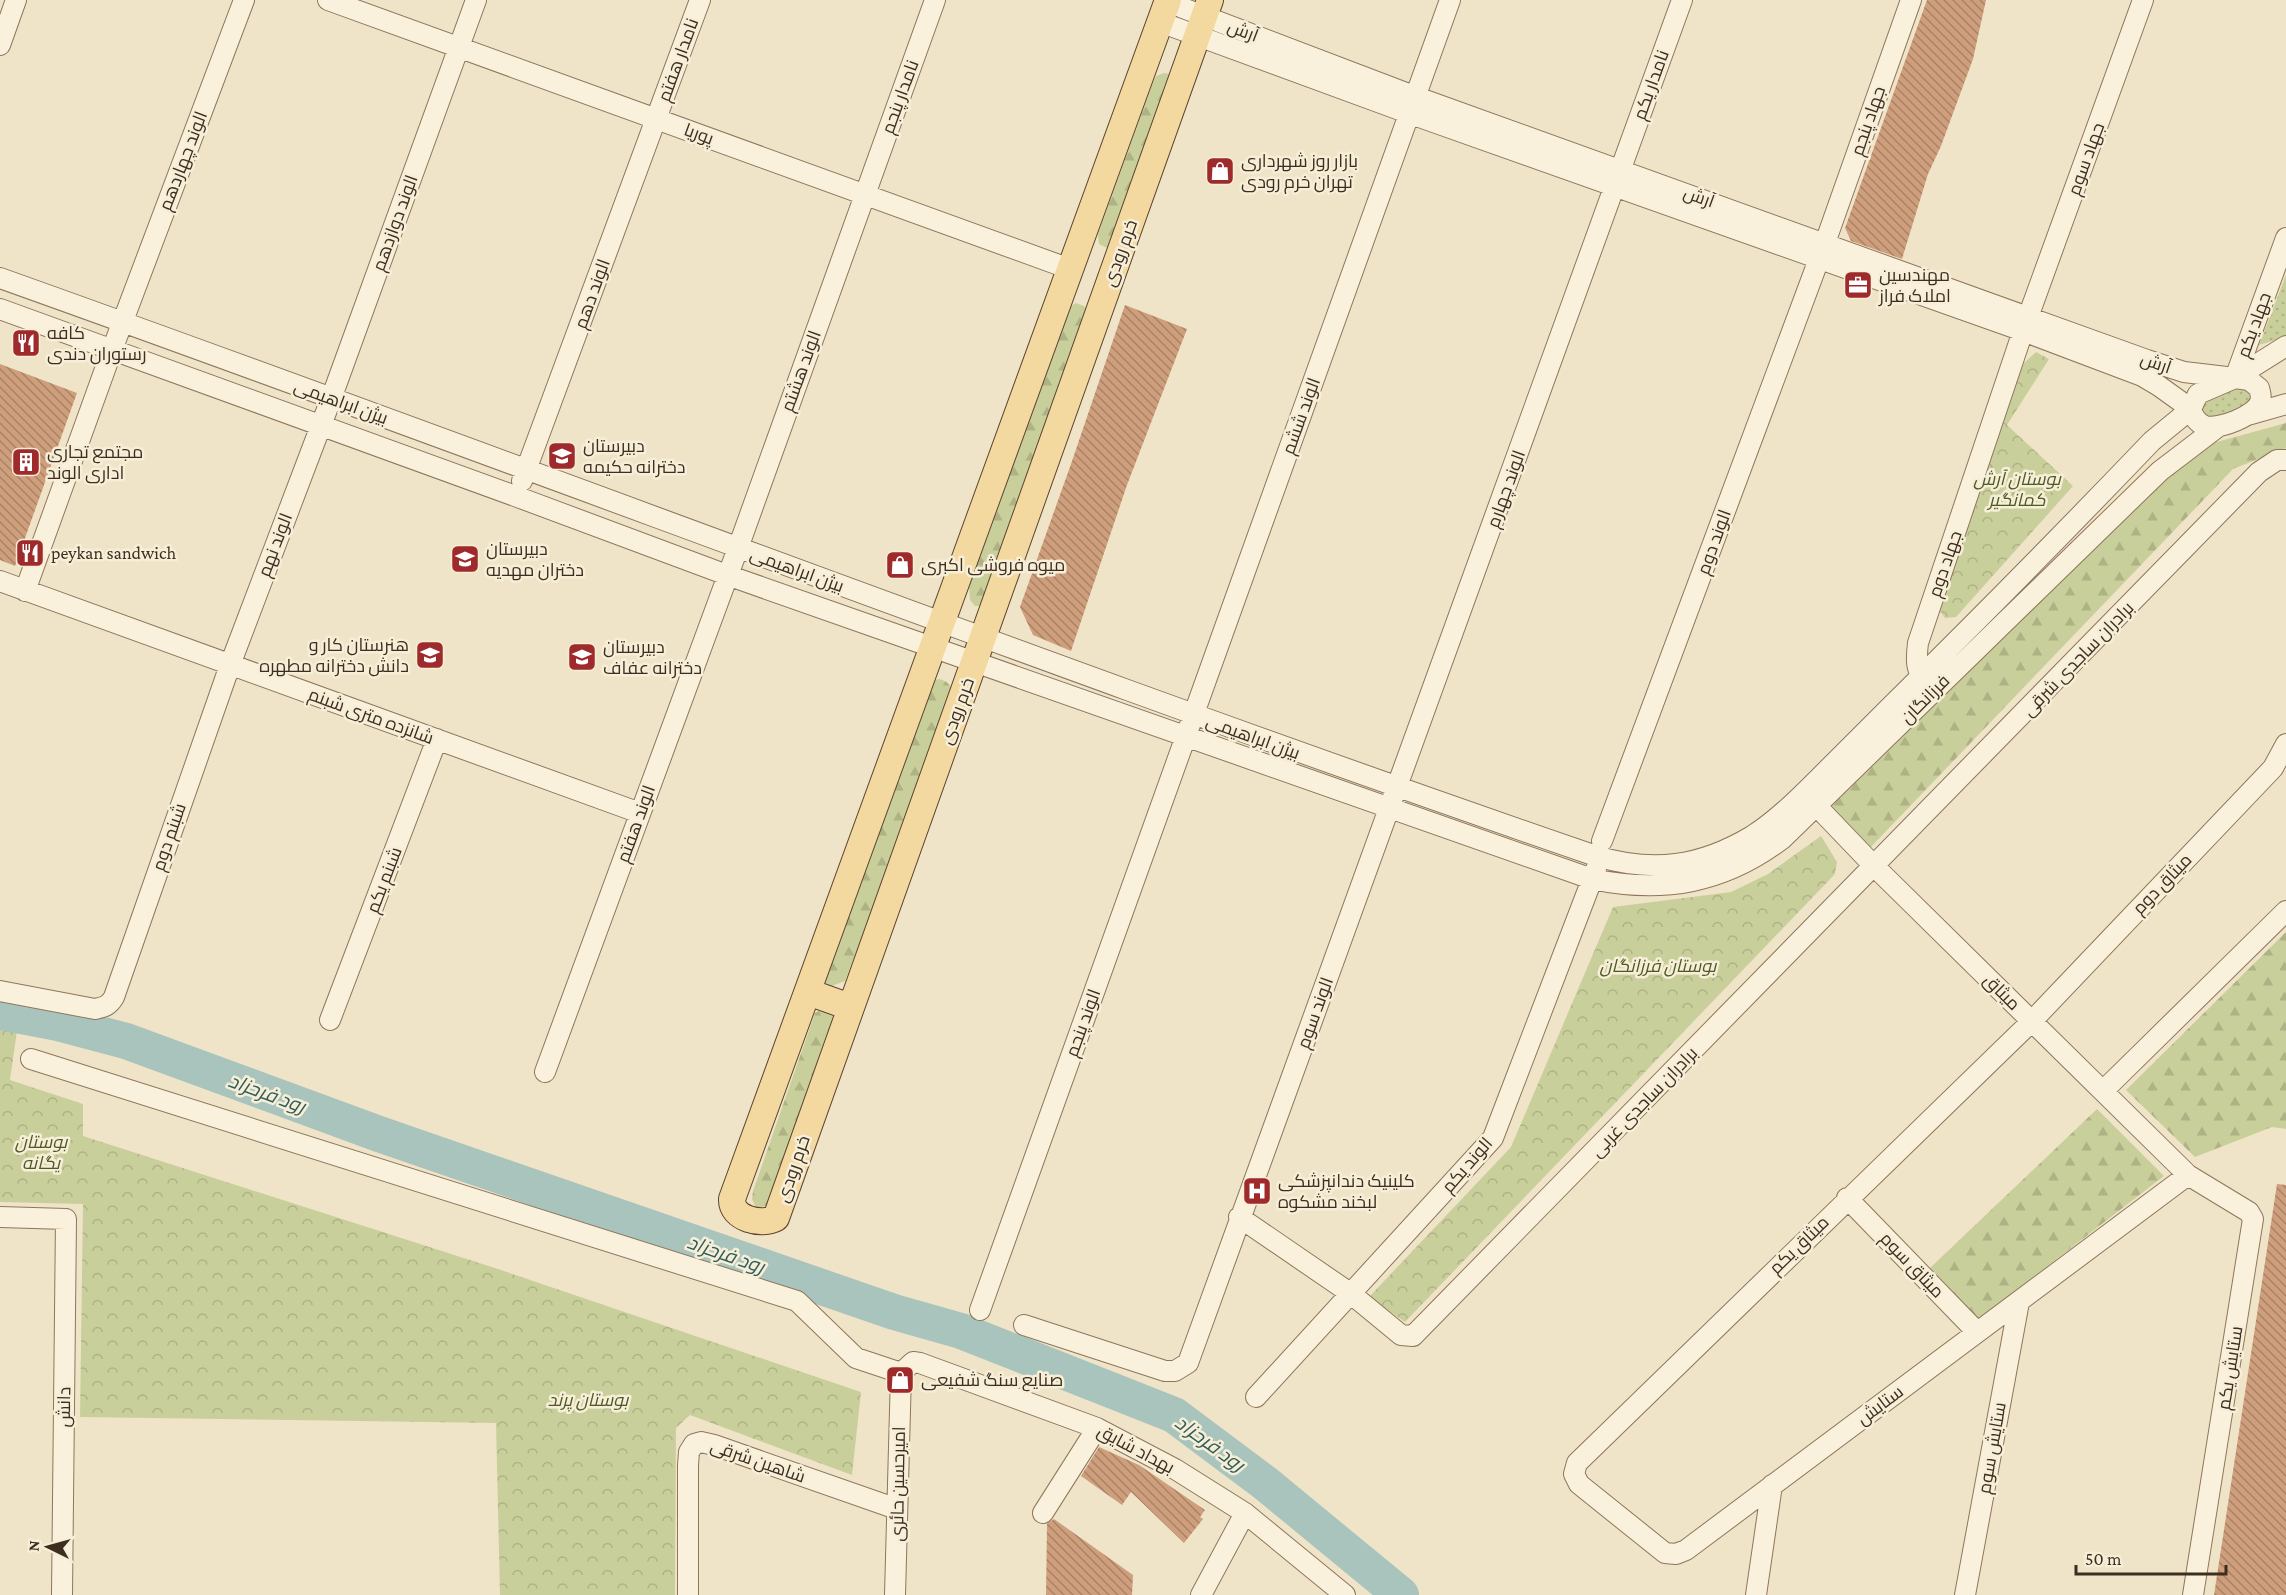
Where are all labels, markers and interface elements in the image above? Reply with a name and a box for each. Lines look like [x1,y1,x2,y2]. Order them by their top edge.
street label: نامدار هفتم [654,16,704,105]
street label: آرش [1224,16,1261,47]
street label: نامدار یکم [1629,47,1675,123]
street label: نامدار پنجم [877,57,924,137]
street label: جهاد پنجم [1847,84,1891,159]
street label: الوند چهاردهم [155,108,213,214]
street label: پوریا [681,119,717,150]
street label: جهاد سوم [2064,120,2110,199]
place label: بازار روز شهرداری تهران خرم رودی [1241,151,1358,194]
shop icon: بازار روز شهرداری تهران خرم رودی [1204,155,1236,187]
street label: الوند دوازدهم [368,172,424,275]
street label: آرش [1680,182,1717,213]
street label: خرم رودی [1099,217,1143,290]
street label: الوند دهم [570,256,616,332]
place label: مهندسین املاک فراز [1878,265,1951,307]
office icon: مهندسین املاک فراز [1842,269,1874,301]
street label: جهاد یکم [2233,290,2277,361]
place label: کافه رستوران دندی [47,323,147,365]
restaurant icon: کافه رستوران دندی [10,327,42,359]
street label: الوند هشتم [777,328,827,415]
street label: آرش [2138,348,2174,379]
street label: الوند ششم [1278,375,1326,458]
street label: بیژن ابراهیمی [291,376,391,429]
place label: دبیرستان دخترانه حکیمه [583,436,685,478]
school or university icon: دبیرستان دخترانه حکیمه [546,440,578,472]
place label: مجتمع تجاری اداری الوند [47,442,143,484]
building icon: مجتمع تجاری اداری الوند [10,446,42,478]
street label: الوند چهارم [1483,447,1531,531]
park label: بوستان آرش کمانگیر [1973,469,2062,510]
street label: الوند دوم [1693,507,1737,578]
street label: الوند نهم [254,510,298,580]
street label: جهاد دوم [1924,528,1968,601]
restaurant icon: peykan sandwich [14,537,46,569]
place label: دبیرستان دختران مهدیه [486,539,584,581]
place label: peykan sandwich [51,543,176,563]
school or university icon: دبیرستان دختران مهدیه [449,543,481,575]
street label: بیژن ابراهیمی [747,544,847,597]
shop icon: میوه فروشی اکبری [884,549,916,581]
place label: میوه فروشی اکبری [921,555,1065,576]
street label: برادران ساجدی شرقی [2018,598,2138,721]
place label: هنرستان کار و دانش دخترانه مطهره [259,635,409,677]
place label: دبیرستان دخترانه عفاف [603,637,702,679]
school or university icon: هنرستان کار و دانش دخترانه مطهره [414,639,446,671]
school or university icon: دبیرستان دخترانه عفاف [566,641,598,673]
street label: فرزانگان [1896,670,1954,728]
street label: خرم رودی [936,675,980,748]
street label: شانزده متری شبنم [305,684,436,750]
street label: بیژن ابراهیمی [1203,711,1303,764]
street label: الوند هفتم [613,783,661,866]
street label: شبنم دوم [148,800,192,874]
street label: شبنم یکم [362,844,408,917]
street label: میثاق دوم [2128,850,2197,920]
park label: بوستان فرزانگان [1600,956,1718,977]
street label: میثاق [1978,970,2024,1016]
street label: الوند سوم [1293,975,1339,1052]
street label: الوند پنجم [1061,986,1106,1060]
street label: برادران ساجدی غربی [1587,1043,1702,1162]
water label: رود فرحزاد [225,1069,310,1119]
park label: بوستان یگانه [15,1132,69,1173]
street label: خرم رودی [772,1133,816,1206]
street label: الوند یکم [1438,1133,1498,1198]
place label: کلینیک دندانپزشکی لبخند مشکوه [1278,1171,1415,1213]
hospital icon: کلینیک دندانپزشکی لبخند مشکوه [1241,1175,1273,1207]
street label: میثاق یکم [1765,1212,1834,1280]
street label: میثاق سوم [1875,1228,1948,1303]
water label: رود فرحزاد [684,1231,769,1279]
street label: ستایش یکم [2214,1325,2248,1412]
shop icon: صنایع سنگ شفیعی [884,1364,916,1396]
place label: صنایع سنگ شفیعی [921,1370,1063,1392]
street label: ستایش [1853,1381,1908,1430]
street label: دانش [54,1386,75,1428]
park label: بوستان پرند [548,1390,630,1412]
street label: ستایش سوم [1974,1401,2012,1496]
water label: رود فرحزاد [1171,1411,1250,1477]
street label: بهداد شایق [1093,1420,1178,1479]
street label: امیرحسین حائری [887,1426,910,1542]
street label: شاهین شرقی [708,1435,808,1488]
north arrow [18,1517,78,1577]
scale bar [2076,1538,2226,1576]
text: N [25,1539,43,1552]
text: 50 m [2085,1549,2122,1569]

